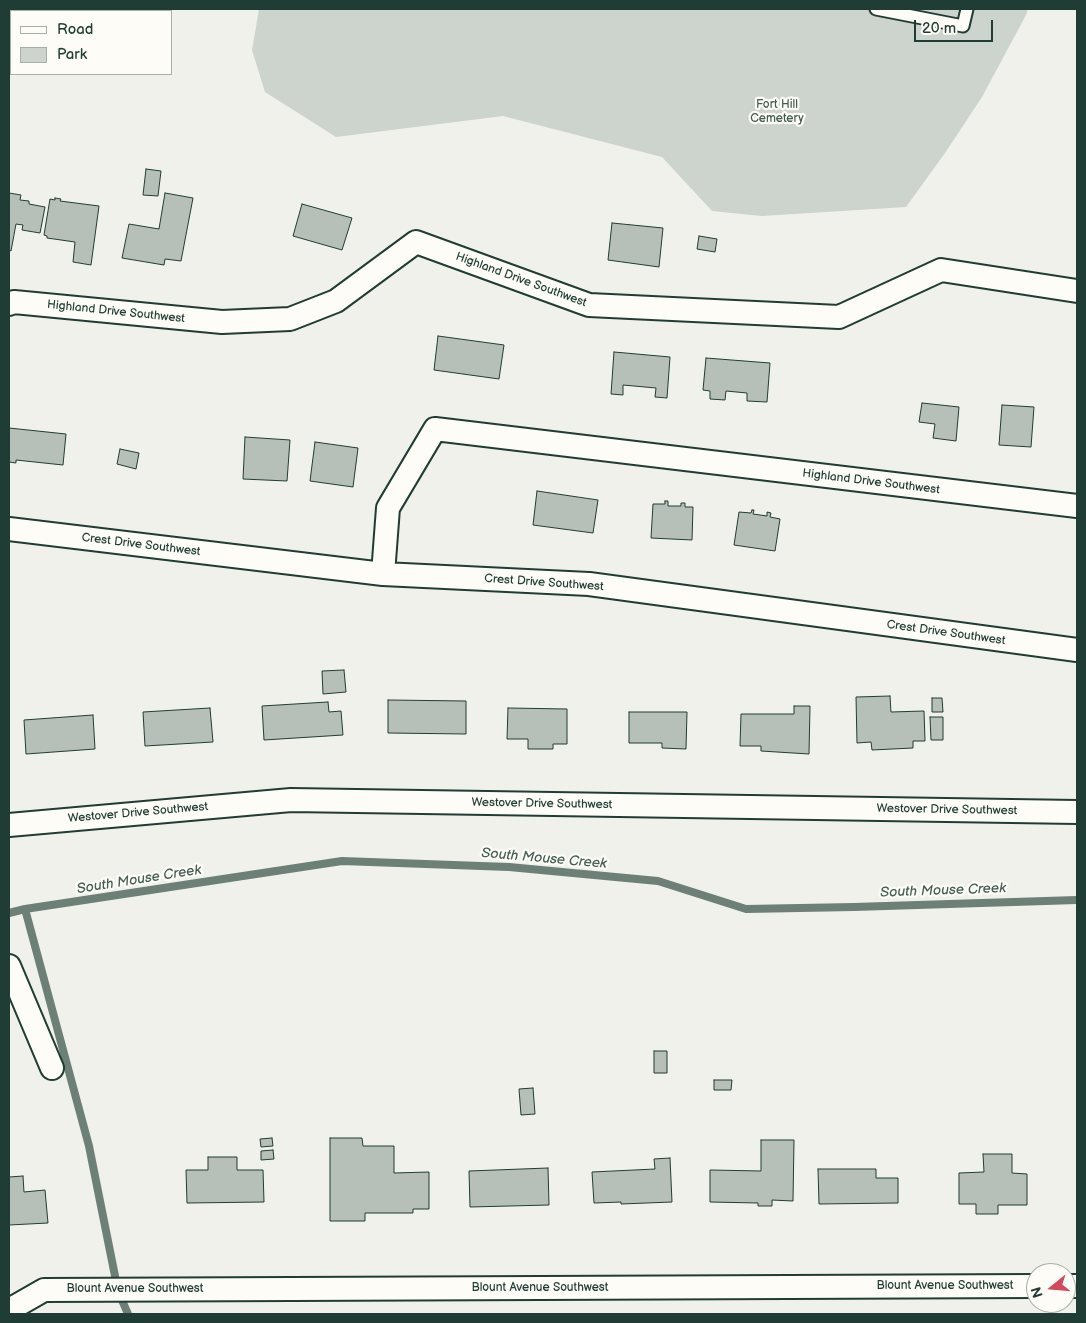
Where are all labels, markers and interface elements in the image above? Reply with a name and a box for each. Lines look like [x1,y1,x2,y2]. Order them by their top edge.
legend [10,10,172,75]
scale bar [916,10,995,42]
text: 20 m [922,19,956,38]
text: Road [57,20,93,39]
text: Park [57,45,87,64]
park label: Fort Hill Cemetery [750,98,804,126]
street label: Highland Drive Southwest [453,250,589,310]
street label: Highland Drive Southwest [46,298,186,326]
street label: Highland Drive Southwest [801,466,941,498]
street label: Crest Drive Southwest [81,531,201,559]
street label: Crest Drive Southwest [484,572,604,594]
street label: Crest Drive Southwest [886,618,1006,648]
street label: Westover Drive Southwest [472,796,612,812]
street label: Westover Drive Southwest [67,800,209,826]
street label: Westover Drive Southwest [877,802,1017,818]
water label: South Mouse Creek [481,845,607,873]
water label: South Mouse Creek [76,862,202,898]
water label: South Mouse Creek [880,880,1006,902]
north arrow [1026,1263,1076,1313]
street label: Blount Avenue Southwest [877,1279,1013,1293]
street label: Blount Avenue Southwest [472,1281,608,1295]
street label: Blount Avenue Southwest [67,1282,203,1296]
text: N [1027,1285,1047,1300]

